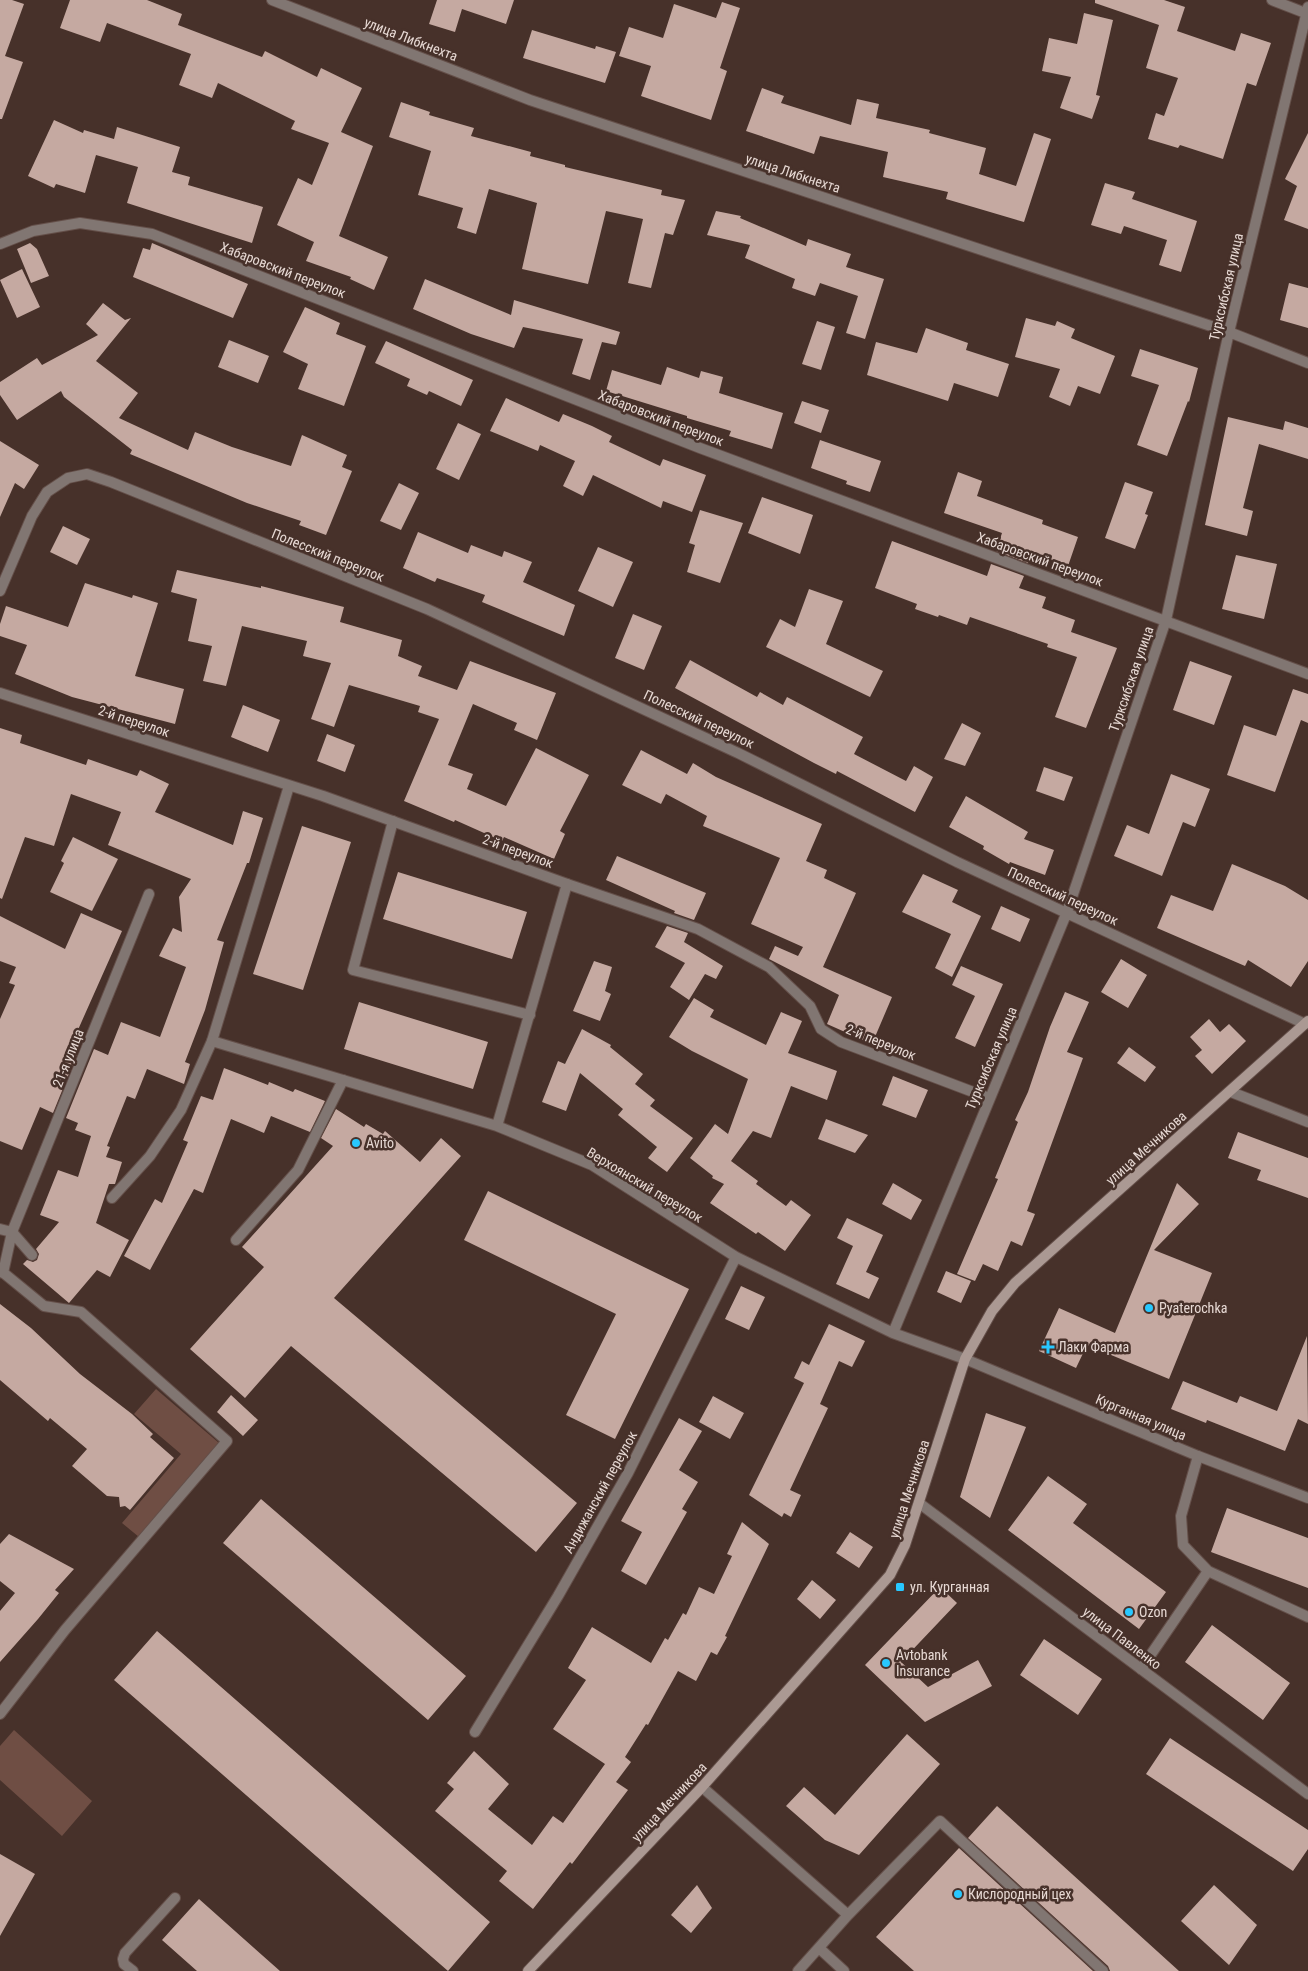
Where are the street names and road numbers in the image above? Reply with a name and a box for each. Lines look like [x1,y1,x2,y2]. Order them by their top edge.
street label: улица Либкнехта [362,14,460,64]
street label: улица Либкнехта [744,150,842,196]
street label: Турксибская улица [1206,231,1246,343]
street label: Хабаровский переулок [218,239,348,301]
street label: Хабаровский переулок [596,387,726,449]
street label: Полесский переулок [269,525,387,585]
street label: Хабаровский переулок [975,529,1106,589]
street label: Турксибская улица [1105,624,1157,734]
street label: Полесский переулок [641,686,757,752]
street label: 2-й переулок [96,702,172,740]
street label: 2-й переулок [480,831,556,871]
street label: Полесский переулок [1005,863,1121,929]
street label: Турксибская улица [962,1004,1020,1112]
street label: 2-й переулок [844,1021,919,1063]
street label: 21-я улица [49,1027,87,1089]
street label: улица Мечникова [1103,1108,1189,1188]
street label: Верхоянский переулок [584,1144,706,1226]
street label: Курганная улица [1093,1391,1189,1443]
street label: Андижанский переулок [560,1428,640,1556]
street label: улица Мечникова [886,1438,932,1540]
street label: улица Павленко [1080,1603,1164,1673]
street label: улица Мечникова [628,1759,710,1845]

